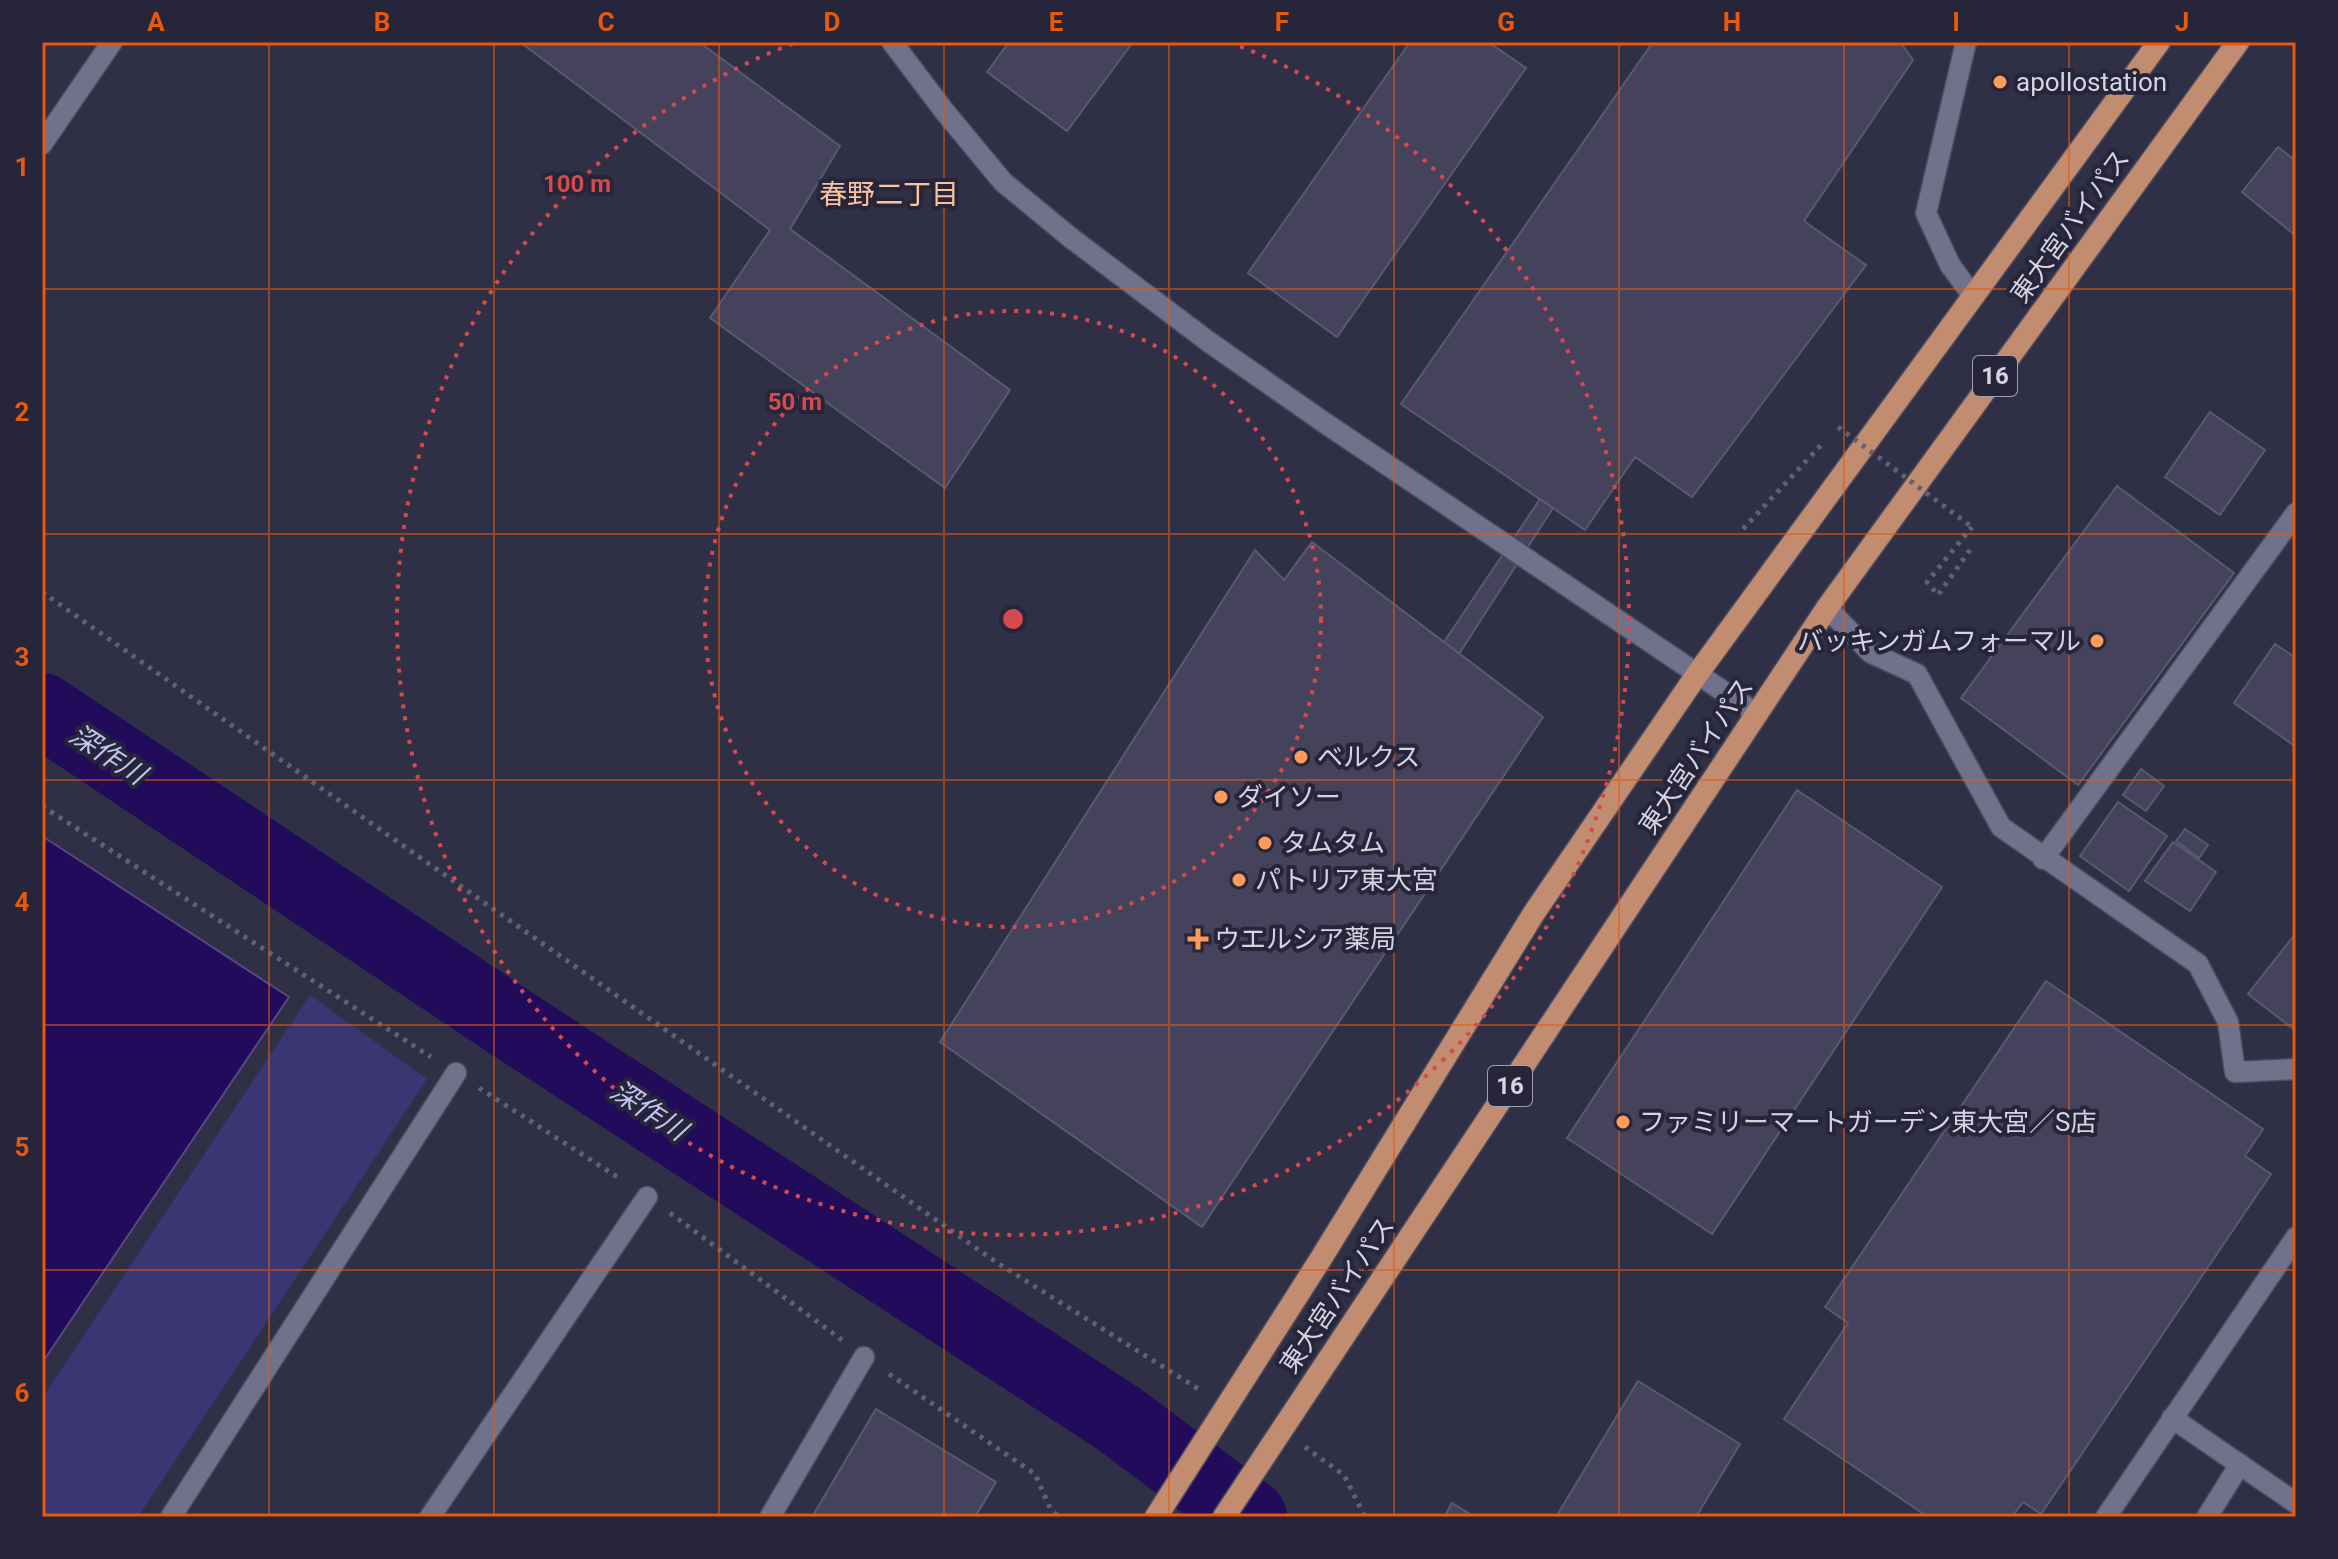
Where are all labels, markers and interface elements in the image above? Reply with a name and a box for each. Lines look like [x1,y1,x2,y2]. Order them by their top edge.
text: A [147,7,165,37]
text: B [374,7,390,37]
text: C [597,7,615,37]
text: D [824,7,840,37]
text: E [1049,7,1064,37]
text: F [1275,7,1289,37]
text: G [1497,7,1515,37]
text: H [1723,7,1741,37]
text: I [1952,7,1960,37]
text: J [2175,7,2189,37]
place label: apollostation [2016,67,2167,97]
marker: apollostation [1991,73,2009,91]
street label: 東大宮バイパス [2005,144,2135,308]
text: 1 [15,152,29,182]
text: 100 m [543,170,611,198]
district label: 春野二丁目 [819,178,959,211]
road number: 16 [1973,356,2017,396]
text: 50 m [768,388,822,416]
text: 2 [15,397,29,427]
centre of rings [999,605,1027,633]
place label: バッキンガムフォーマル [1797,626,2081,656]
marker: バッキンガムフォーマル [2088,632,2106,650]
text: 3 [15,642,29,672]
street label: 東大宮バイパス [1633,672,1759,840]
water label: 深作川 [64,718,154,793]
place label: ベルクス [1317,742,1420,772]
marker: ベルクス [1292,748,1310,766]
place label: ダイソー [1237,782,1341,812]
marker: ダイソー [1212,788,1230,806]
place label: タムタム [1281,828,1385,858]
marker: タムタム [1256,834,1274,852]
place label: パトリア東大宮 [1255,865,1438,895]
marker: パトリア東大宮 [1230,871,1248,889]
text: 4 [15,887,30,917]
place label: ウエルシア薬局 [1214,924,1396,954]
marker: ウエルシア薬局 [1189,930,1207,948]
road number: 16 [1488,1066,1532,1106]
water label: 深作川 [605,1074,695,1149]
place label: ファミリーマートガーデン東大宮／S店 [1639,1107,2096,1137]
marker: ファミリーマートガーデン東大宮／S店 [1614,1113,1632,1131]
text: 5 [15,1132,29,1162]
street label: 東大宮バイパス [1274,1211,1400,1379]
text: 6 [15,1378,30,1408]

